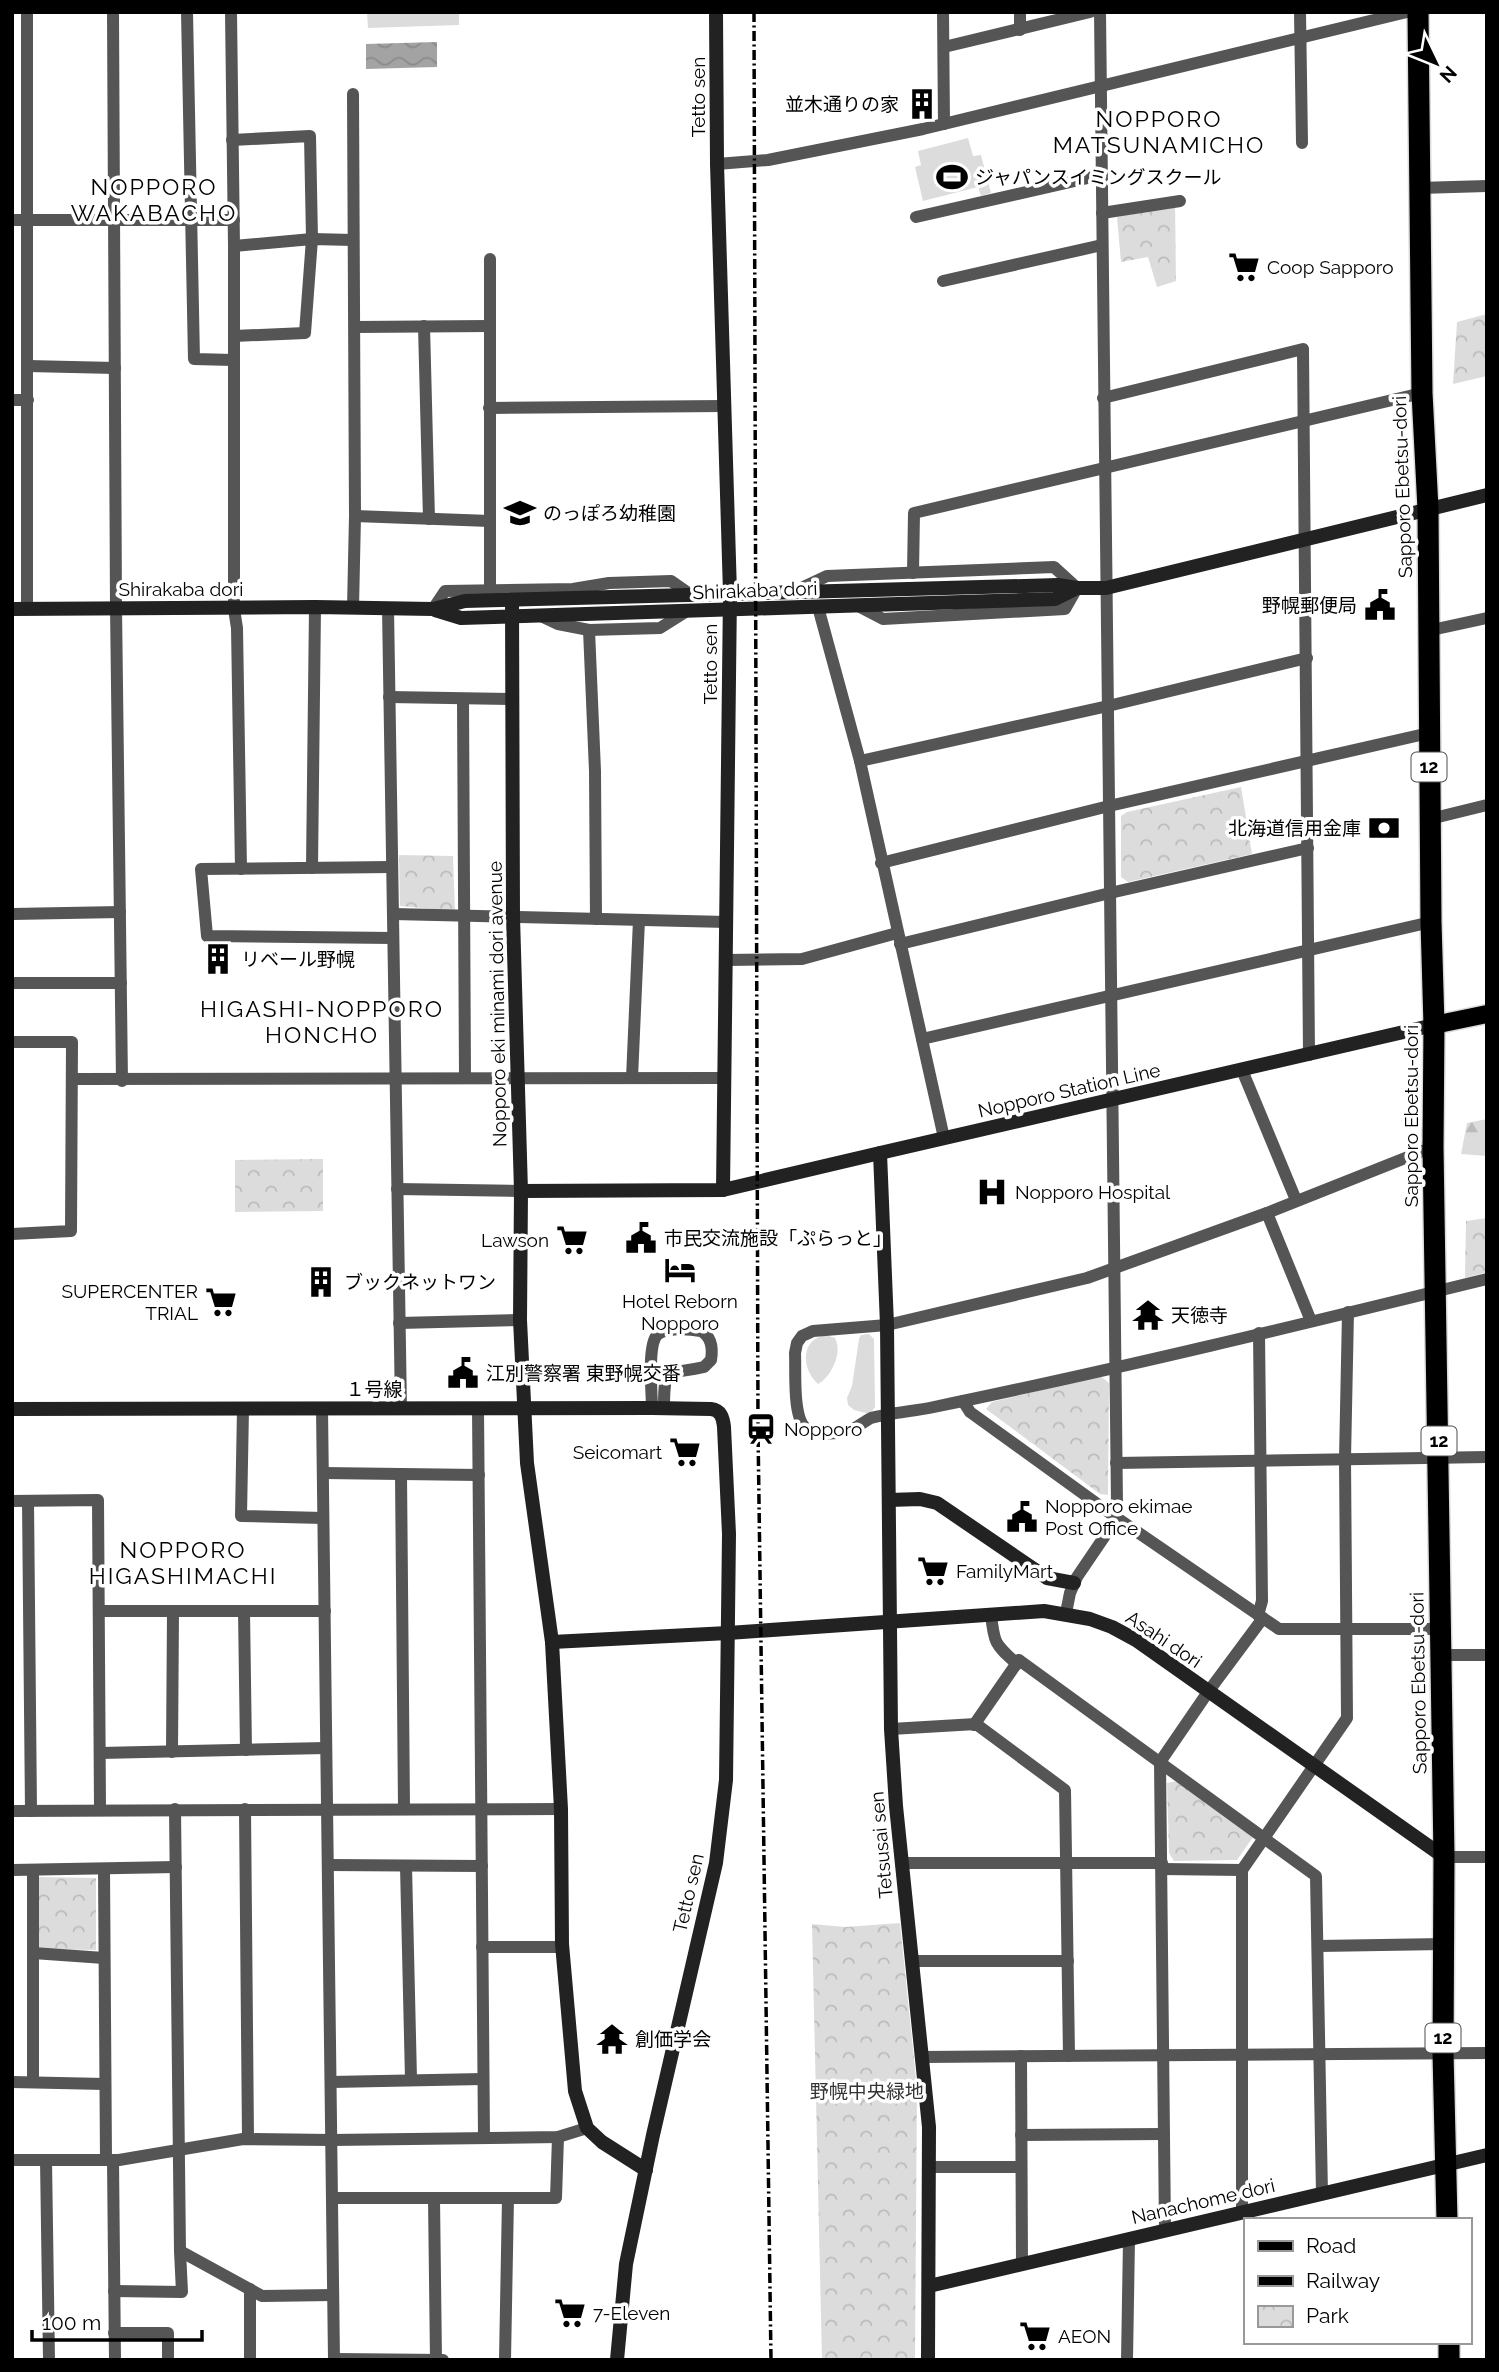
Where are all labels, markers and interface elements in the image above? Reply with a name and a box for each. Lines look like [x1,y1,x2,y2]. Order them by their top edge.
north arrow [1401,28,1471,98]
street label: Tetto sen [687,57,709,137]
text: N [1435,62,1461,87]
building icon: 並木通りの家 [905,87,939,121]
place label: 並木通りの家 [785,93,899,115]
district label: NOPPORO MATSUNAMICHO [1053,105,1265,158]
sports icon: ジャパンスイミングスクール [935,160,969,194]
place label: ジャパンスイミングスクール [975,166,1222,188]
district label: NOPPORO WAKABACHO [71,173,237,226]
supermarket icon: Coop Sapporo [1227,250,1261,284]
place label: Coop Sapporo [1267,256,1394,278]
street label: Sapporo Ebetsu-dori [1388,396,1416,578]
school or university icon: のっぽろ幼稚園 [503,496,537,530]
place label: のっぽろ幼稚園 [543,502,676,524]
street label: Shirakaba dori [692,577,818,603]
street label: Shirakaba dori [119,578,243,600]
public building icon: 野幌郵便局 [1363,588,1397,622]
place label: 野幌郵便局 [1262,594,1357,616]
street label: Tetto sen [699,624,721,704]
road number: 12 [1412,752,1446,782]
bank icon: 北海道信用金庫 [1367,811,1401,845]
place label: 北海道信用金庫 [1228,817,1361,839]
street label: Nopporo eki minami dori avenue [484,861,510,1147]
building icon: リベール野幌 [201,942,235,976]
place label: リベール野幌 [241,948,355,970]
district label: HIGASHI-NOPPORO HONCHO [200,995,444,1048]
street label: Sapporo Ebetsu-dori [1400,1025,1422,1207]
street label: Nopporo Station Line [976,1058,1162,1122]
hospital icon: Nopporo Hospital [975,1175,1009,1209]
place label: Nopporo Hospital [1015,1181,1171,1203]
public building icon: 市民交流施設「ぷらっと」 [624,1221,658,1255]
supermarket icon: Lawson [555,1223,589,1257]
place label: 市民交流施設「ぷらっと」 [664,1227,892,1249]
place label: Lawson [481,1229,549,1251]
hotel icon: Hotel Reborn Nopporo [663,1253,697,1287]
building icon: ブックネットワン [304,1265,338,1299]
place label: ブックネットワン [344,1271,496,1293]
place label: SUPERCENTER TRIAL [61,1280,198,1324]
supermarket icon: SUPERCENTER TRIAL [204,1285,238,1319]
place label: Hotel Reborn Nopporo [622,1290,738,1334]
temple icon: 天徳寺 [1131,1298,1165,1332]
place label: 天徳寺 [1171,1304,1228,1326]
public building icon: 江別警察署 東野幌交番 [446,1356,480,1390]
place label: 江別警察署 東野幌交番 [486,1362,681,1384]
street label: １号線 [345,1378,403,1400]
station icon: Nopporo [744,1412,778,1446]
place label: Nopporo [784,1418,862,1440]
road number: 12 [1422,1426,1456,1456]
supermarket icon: Seicomart [668,1435,702,1469]
place label: Seicomart [573,1441,663,1463]
place label: Nopporo ekimae Post Office [1045,1495,1192,1539]
public building icon: Nopporo ekimae Post Office [1005,1500,1039,1534]
district label: NOPPORO HIGASHIMACHI [89,1536,277,1589]
supermarket icon: FamilyMart [916,1554,950,1588]
place label: FamilyMart [956,1560,1054,1582]
street label: Sapporo Ebetsu-dori [1405,1592,1431,1774]
street label: Asahi dori [1122,1606,1206,1672]
street label: Tetsusai sen [865,1791,897,1899]
street label: Tetto sen [668,1851,708,1935]
temple icon: 創価学会 [595,2022,629,2056]
road number: 12 [1426,2024,1460,2052]
place label: 創価学会 [635,2028,711,2050]
park label: 野幌中央緑地 [810,2080,924,2102]
street label: Nanachome dori [1129,2174,1277,2228]
legend [1244,2218,1471,2344]
text: Road [1306,2233,1356,2258]
text: Railway [1306,2268,1380,2293]
supermarket icon: 7-Eleven [553,2296,587,2330]
scale bar [32,2298,201,2342]
place label: 7-Eleven [593,2302,670,2324]
text: Park [1306,2303,1349,2328]
text: 100 m [42,2310,101,2335]
supermarket icon: AEON [1018,2319,1052,2353]
place label: AEON [1058,2325,1111,2347]

